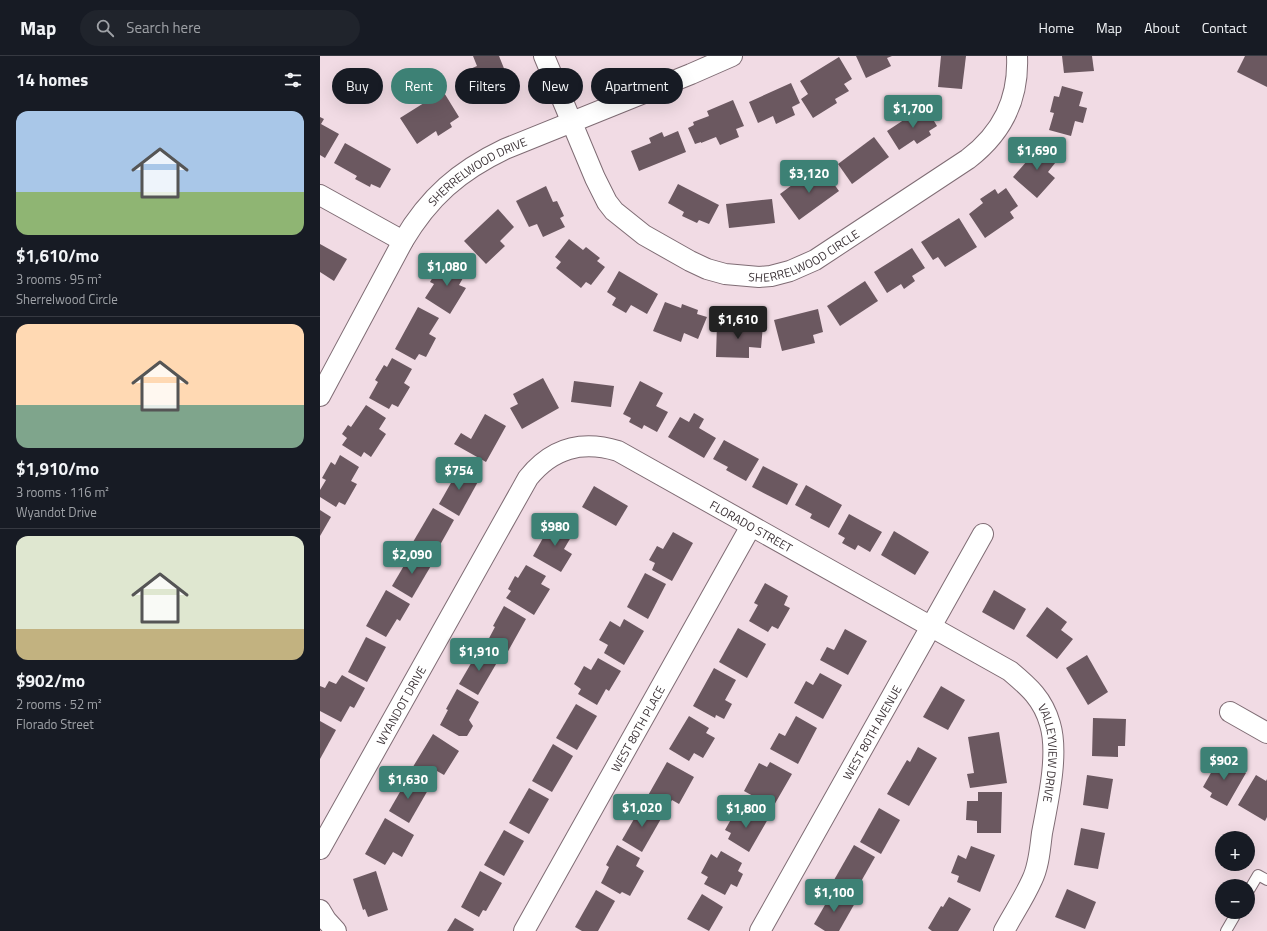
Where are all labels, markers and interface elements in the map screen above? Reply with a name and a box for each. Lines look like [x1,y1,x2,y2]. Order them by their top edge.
search box [80,10,360,46]
text: Map [20,13,56,42]
text: Search here [126,16,201,39]
icon: search [94,17,116,39]
text: Home [1039,17,1074,38]
text: Map [1096,17,1122,38]
text: About [1144,17,1180,38]
text: Contact [1202,17,1247,38]
text: 14 homes [16,67,88,93]
chip: Buy [332,68,383,104]
chip: Rent [391,68,447,104]
chip: Filters [455,68,520,104]
chip: New [528,68,583,104]
chip: Apartment [591,68,683,104]
icon: filters [282,69,304,91]
pin: $1,700 [880,95,946,129]
text: $1,700 [893,98,933,118]
street label: SHERRELWOOD DRIVE [423,132,530,210]
icon: home [124,137,196,209]
pin: $1,690 [1004,137,1070,171]
text: $1,690 [1017,140,1057,160]
pin: $3,120 [776,160,842,194]
text: $3,120 [789,163,829,183]
street label: SHERRELWOOD CIRCLE [748,224,863,287]
text: $1,610/mo [16,243,99,269]
pin: $1,080 [414,253,480,287]
text: $1,080 [427,256,467,276]
text: 3 rooms · 95 m² [16,269,102,289]
text: Sherrelwood Circle [16,289,118,309]
pin: $1,610 [705,306,771,340]
text: $1,610 [718,309,758,329]
icon: home [124,350,196,422]
text: $1,910/mo [16,456,99,482]
pin: $754 [435,457,483,491]
text: $754 [444,460,474,480]
text: 3 rooms · 116 m² [16,482,109,502]
street label: FLORADO STREET [706,495,797,557]
text: Wyandot Drive [16,502,97,522]
pin: $980 [531,513,579,547]
text: $980 [540,516,570,536]
pin: $2,090 [379,541,445,575]
text: $2,090 [392,544,432,564]
icon: home [124,562,196,634]
pin: $1,910 [446,638,512,672]
text: $1,910 [459,641,499,661]
street label: WYANDOT DRIVE [371,662,431,748]
text: $902/mo [16,668,85,694]
street label: WEST 80TH AVENUE [837,681,906,783]
street label: WEST 80TH PLACE [606,682,669,775]
text: 2 rooms · 52 m² [16,694,102,714]
street label: VALLEYVIEW DRIVE [1034,700,1063,804]
text: Florado Street [16,714,94,734]
pin: $902 [1200,747,1248,781]
text: $902 [1209,750,1239,770]
pin: $1,630 [375,766,441,800]
text: $1,630 [388,769,428,789]
pin: $1,020 [609,794,675,828]
pin: $1,800 [713,795,779,829]
text: $1,020 [622,797,662,817]
text: $1,800 [726,798,766,818]
map controls [1215,831,1255,919]
button: + [1215,831,1255,871]
pin: $1,100 [801,879,867,913]
button: − [1215,879,1255,919]
text: $1,100 [814,882,854,902]

